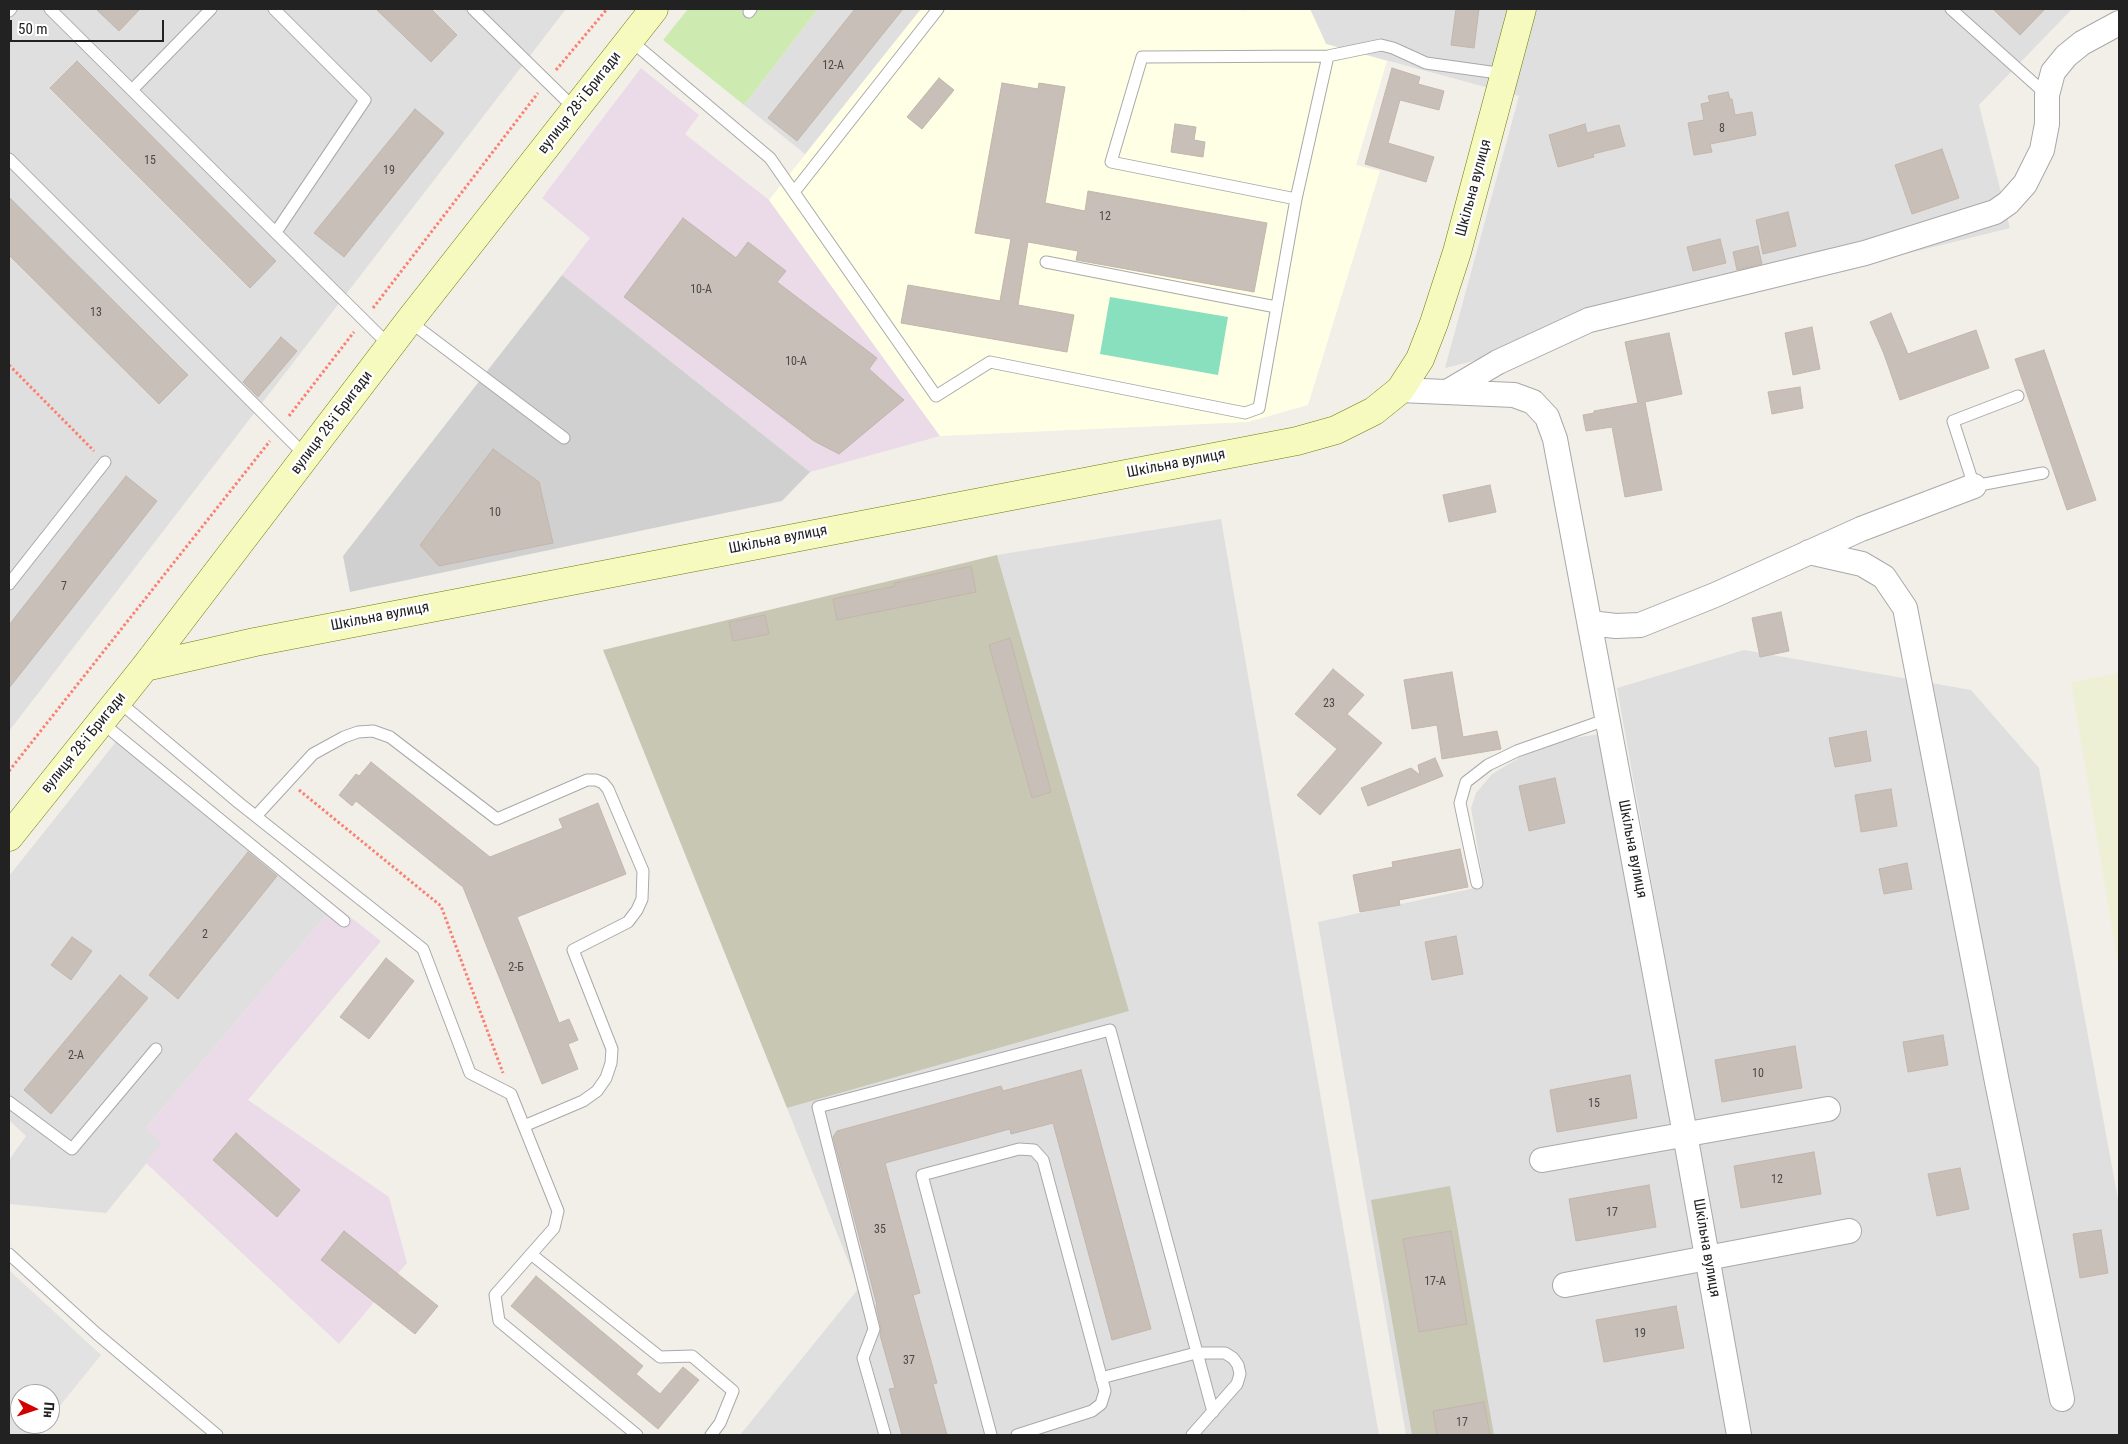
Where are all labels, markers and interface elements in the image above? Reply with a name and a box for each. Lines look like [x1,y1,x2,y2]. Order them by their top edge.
scale bar [12,10,166,42]
text: 50 m [18,20,48,38]
street label: вулиця 28-ї Бригади [535,48,625,158]
house number: 12-А [822,59,844,73]
house number: 8 [1719,122,1725,136]
street label: Шкільна вулиця [1452,137,1496,239]
house number: 15 [144,154,156,168]
house number: 19 [383,164,395,178]
house number: 12 [1099,210,1111,224]
house number: 10-А [690,283,712,297]
house number: 13 [90,306,102,320]
house number: 10-А [785,355,807,369]
street label: вулиця 28-ї Бригади [287,368,377,478]
street label: Шкільна вулиця [1125,446,1227,482]
house number: 10 [489,506,501,520]
street label: Шкільна вулиця [727,522,829,558]
house number: 7 [61,580,67,594]
street label: Шкільна вулиця [329,599,431,635]
street label: вулиця 28-ї Бригади [38,689,130,797]
house number: 23 [1323,697,1335,711]
street label: Шкільна вулиця [1614,798,1650,900]
house number: 2 [202,928,208,942]
house number: 2-Б [508,961,524,975]
house number: 2-А [68,1049,84,1063]
house number: 10 [1752,1067,1764,1081]
house number: 15 [1588,1097,1600,1111]
house number: 12 [1771,1173,1783,1187]
street label: Шкільна вулиця [1688,1197,1724,1299]
house number: 17 [1606,1206,1618,1220]
house number: 35 [874,1223,886,1237]
house number: 17-А [1424,1275,1446,1289]
house number: 19 [1634,1327,1646,1341]
house number: 37 [903,1354,915,1368]
north arrow [10,1384,60,1434]
text: Пн [40,1402,57,1418]
house number: 17 [1456,1416,1468,1430]

